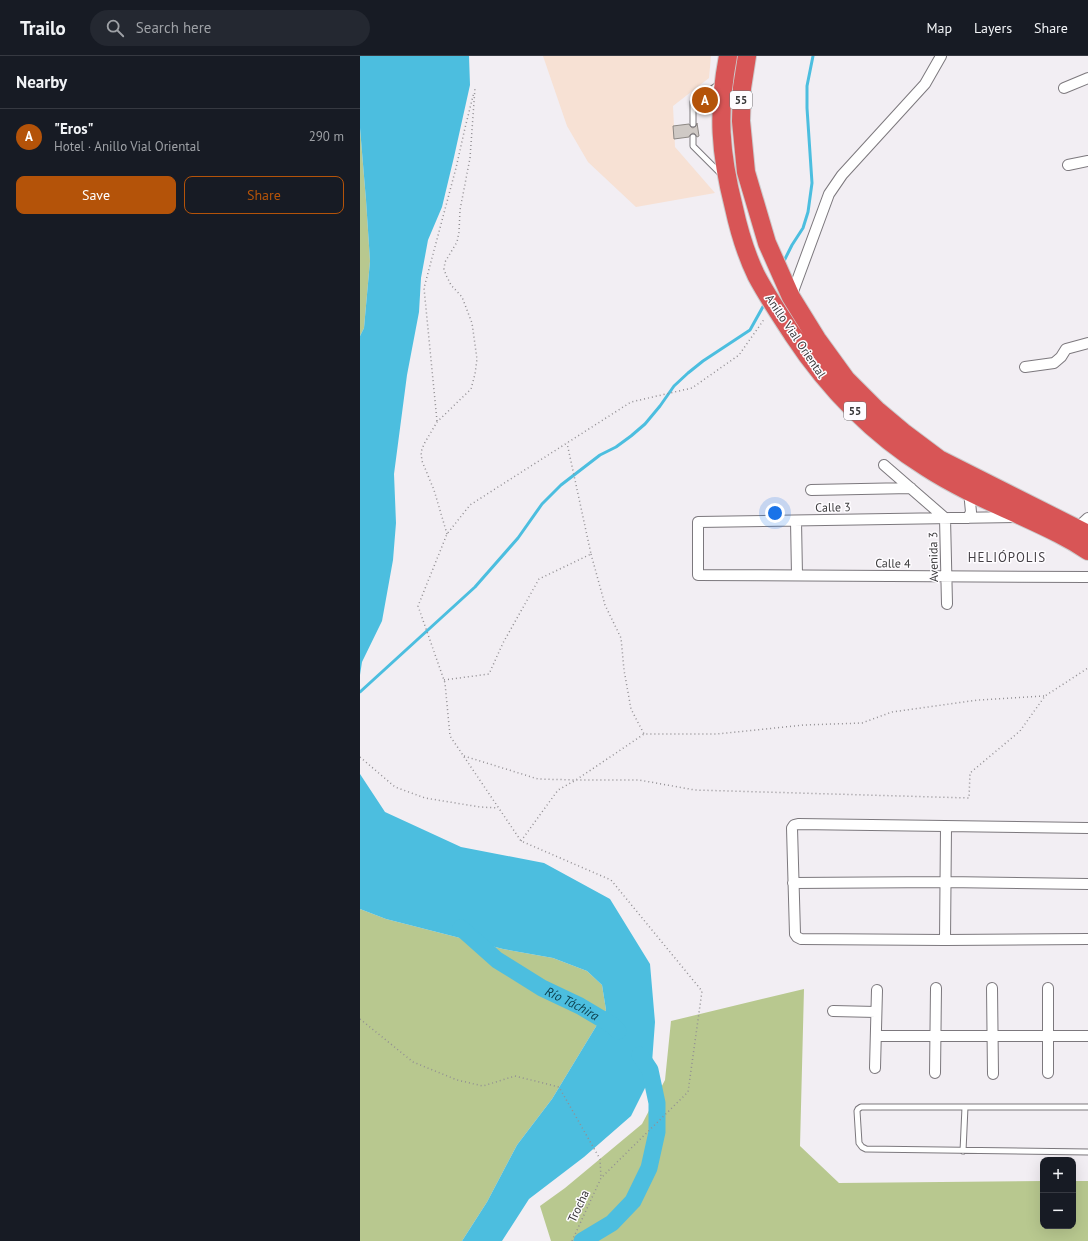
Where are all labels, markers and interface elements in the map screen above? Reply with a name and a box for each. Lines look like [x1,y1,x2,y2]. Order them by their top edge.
search box [90,10,370,46]
text: Trailo [20,16,66,40]
icon: search [104,17,126,39]
text: Search here [136,18,211,37]
text: Map [926,19,952,37]
text: Layers [974,19,1012,37]
text: Share [1034,19,1068,37]
text: Nearby [16,71,67,93]
pin: A [692,85,718,115]
road number: 55 [730,91,752,109]
text: "Eros" [54,119,94,138]
text: A [25,128,33,145]
text: 290 m [309,128,344,145]
text: Hotel · Anillo Vial Oriental [54,138,200,155]
button: Save [16,176,176,214]
button: Share [184,176,344,214]
street label: Anillo Vial Oriental [763,291,830,381]
road number: 55 [844,402,866,420]
street label: Calle 3 [815,499,851,515]
your location [765,503,785,523]
street label: Avenida 3 [925,532,941,582]
district label: HELIÓPOLIS [968,549,1046,566]
street label: Calle 4 [875,555,911,571]
water label: Río Táchira [543,982,603,1024]
map controls [1040,1157,1076,1229]
button: + [1040,1157,1076,1193]
street label: Trocha [564,1187,592,1225]
button: − [1040,1193,1076,1229]

